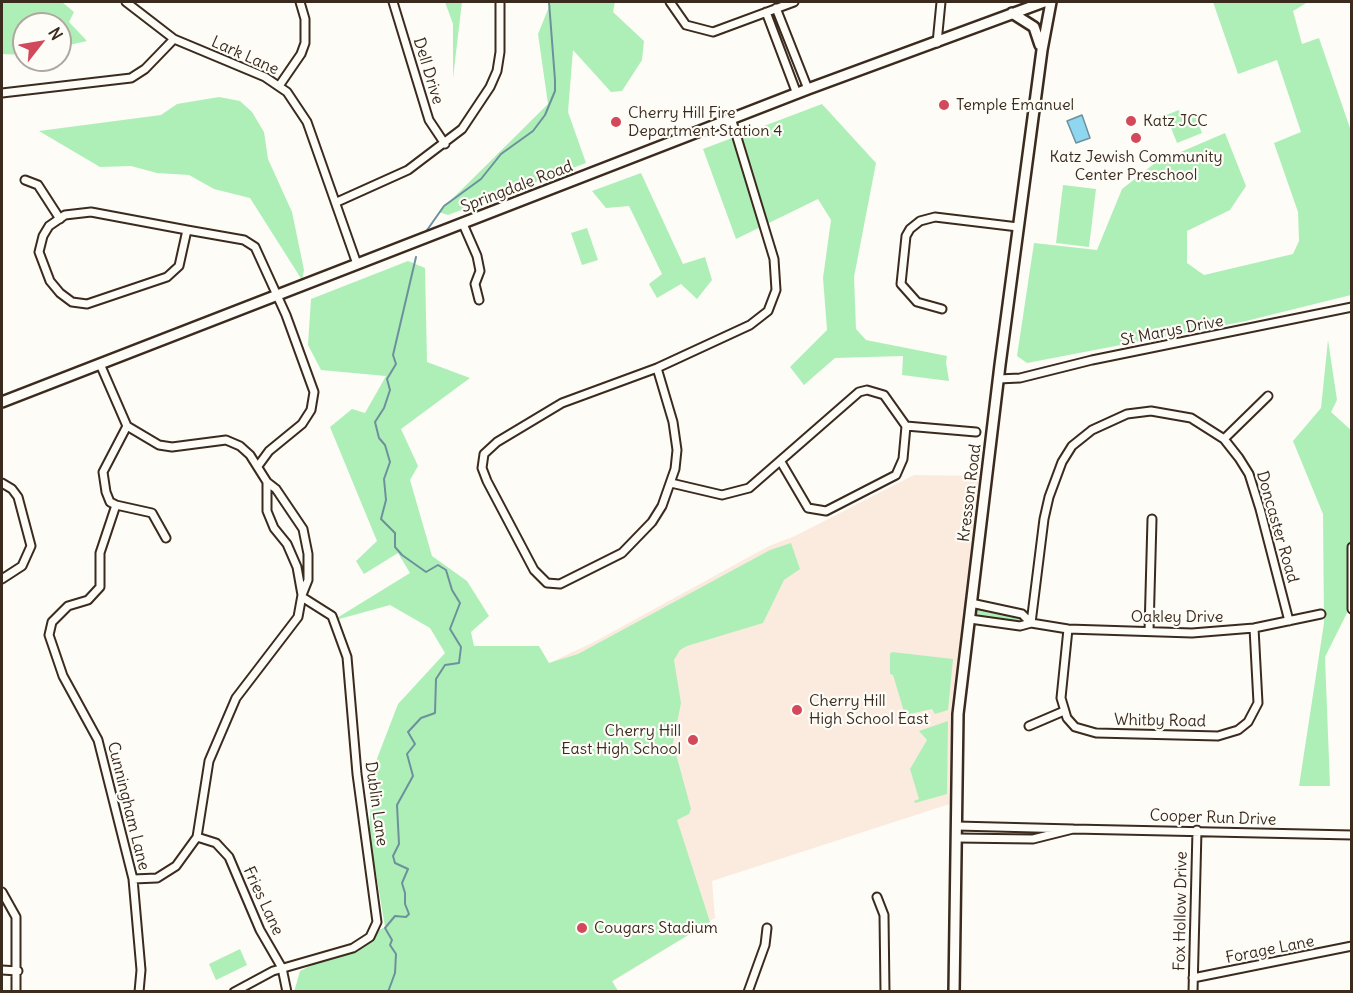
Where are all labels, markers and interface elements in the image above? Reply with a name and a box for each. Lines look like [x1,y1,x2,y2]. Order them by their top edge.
north arrow [12,12,72,72]
text: N [44,24,67,44]
street label: Lark Lane [208,33,282,79]
street label: Dell Drive [409,35,447,107]
place label: Temple Emanuel [956,95,1074,115]
marker: Temple Emanuel [937,98,951,112]
place label: Cherry Hill Fire Department Station 4 [628,103,783,141]
place label: Katz JCC [1143,111,1208,131]
marker: Katz JCC [1124,114,1138,128]
marker: Cherry Hill Fire Department Station 4 [609,115,623,129]
marker: Katz Jewish Community Center Preschool [1129,131,1143,145]
place label: Katz Jewish Community Center Preschool [1049,147,1223,185]
street label: Springdale Road [458,157,576,217]
street label: St Marys Drive [1119,312,1225,350]
street label: Kresson Road [954,443,986,543]
street label: Doncaster Road [1252,469,1302,585]
street label: Oakley Drive [1131,607,1223,627]
place label: Cherry Hill High School East [809,691,929,729]
marker: Cherry Hill High School East [790,703,804,717]
street label: Whitby Road [1114,711,1206,731]
place label: Cherry Hill East High School [561,721,681,759]
marker: Cherry Hill East High School [686,733,700,747]
street label: Cunningham Lane [103,740,153,872]
street label: Dublin Lane [361,760,391,848]
street label: Cooper Run Drive [1149,806,1277,830]
street label: Fox Hollow Drive [1170,851,1192,971]
street label: Fries Lane [239,863,287,939]
place label: Cougars Stadium [594,918,718,938]
marker: Cougars Stadium [575,921,589,935]
street label: Forage Lane [1224,932,1316,968]

